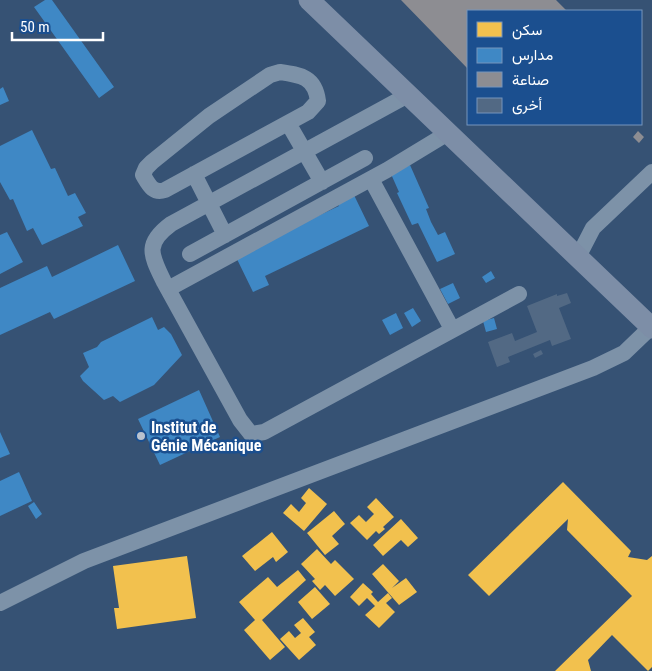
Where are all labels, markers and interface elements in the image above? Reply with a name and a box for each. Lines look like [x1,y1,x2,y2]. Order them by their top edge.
scale bar [12,10,104,42]
legend [467,10,642,125]
text: 50 m [20,18,50,36]
text: سكن [512,21,542,40]
text: مدارس [512,46,553,65]
text: صناعة [512,71,549,89]
text: أخرى [512,96,542,115]
place label: Institut de Génie Mécanique [151,418,262,455]
marker: Institut de Génie Mécanique [135,430,147,442]

